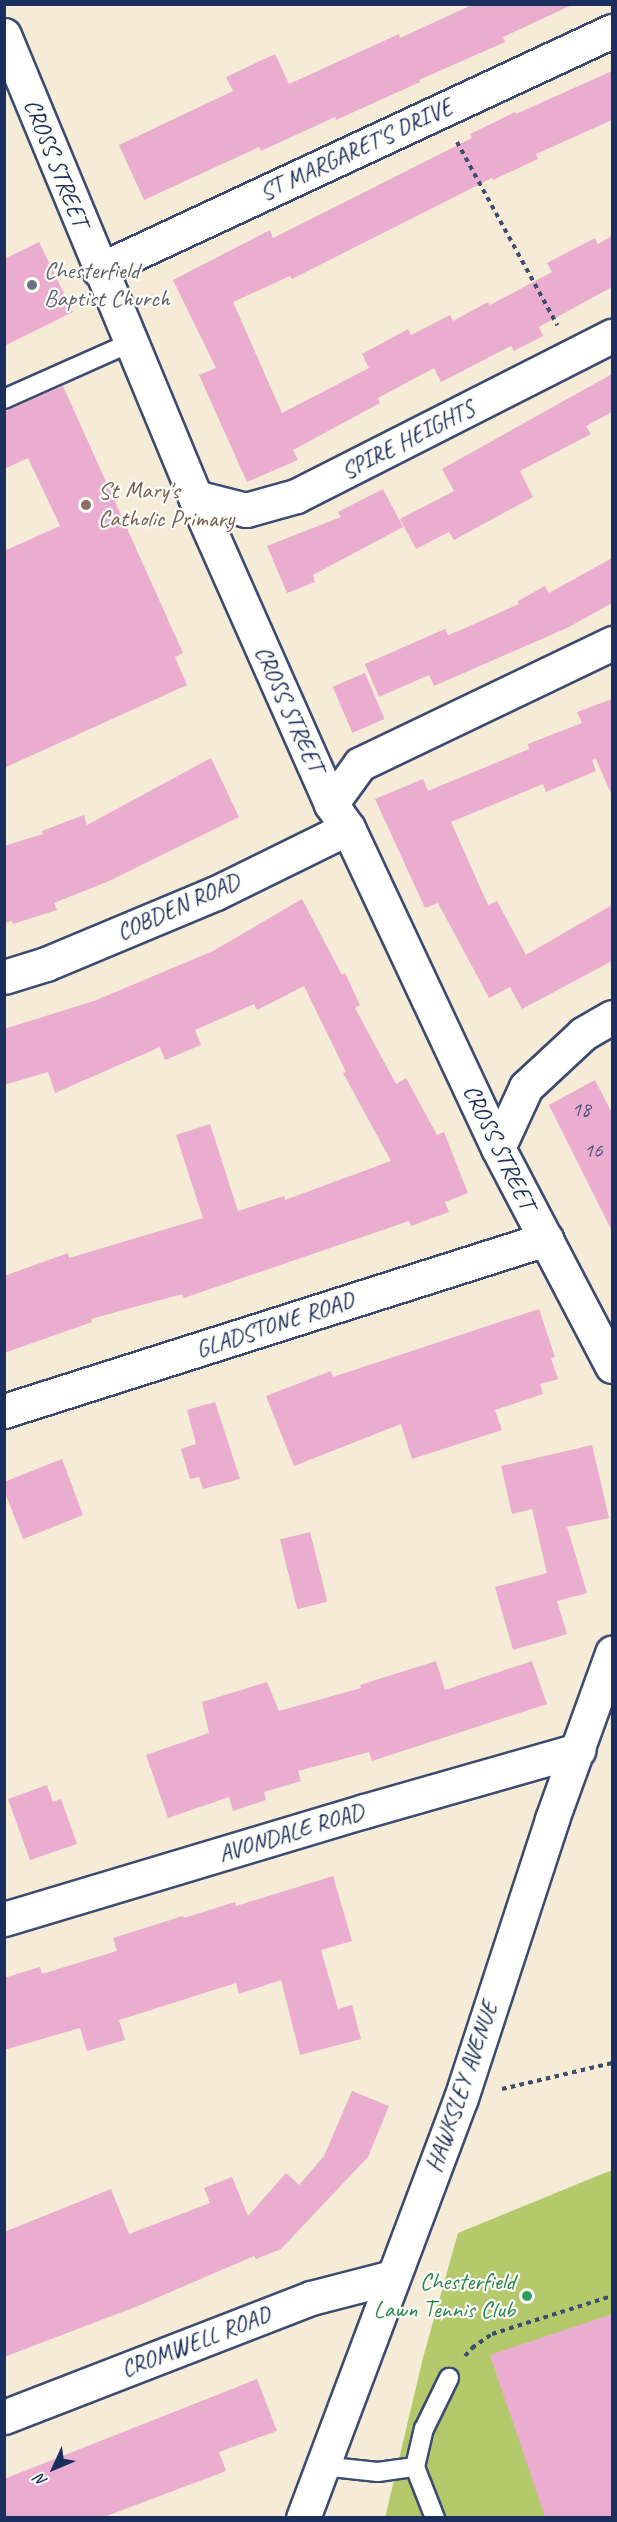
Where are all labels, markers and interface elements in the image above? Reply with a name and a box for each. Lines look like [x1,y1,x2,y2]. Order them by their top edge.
street label: ST MARGARET'S DRIVE [255,93,457,207]
street label: CROSS STREET [17,95,95,231]
place label: Chesterfield Baptist Church [44,257,170,313]
marker: Chesterfield Baptist Church [25,278,39,292]
street label: SPIRE HEIGHTS [337,394,479,486]
place label: St Mary's Catholic Primary [98,477,236,533]
marker: St Mary's Catholic Primary [79,498,93,512]
street label: CROSS STREET [248,642,330,776]
street label: COBDEN ROAD [112,867,244,947]
street label: CROSS STREET [457,1080,541,1214]
house number: 18 [572,1096,590,1122]
house number: 16 [584,1137,602,1163]
street label: GLADSTONE ROAD [192,1286,358,1364]
street label: AVONDALE ROAD [214,1797,368,1869]
street label: HAWKSLEY AVENUE [419,1998,505,2176]
place label: Chesterfield Lawn Tennis Club [374,2268,515,2324]
marker: Chesterfield Lawn Tennis Club [520,2289,534,2303]
street label: CROMWELL ROAD [117,2300,275,2384]
north arrow [24,2438,84,2498]
text: N [30,2470,52,2491]

